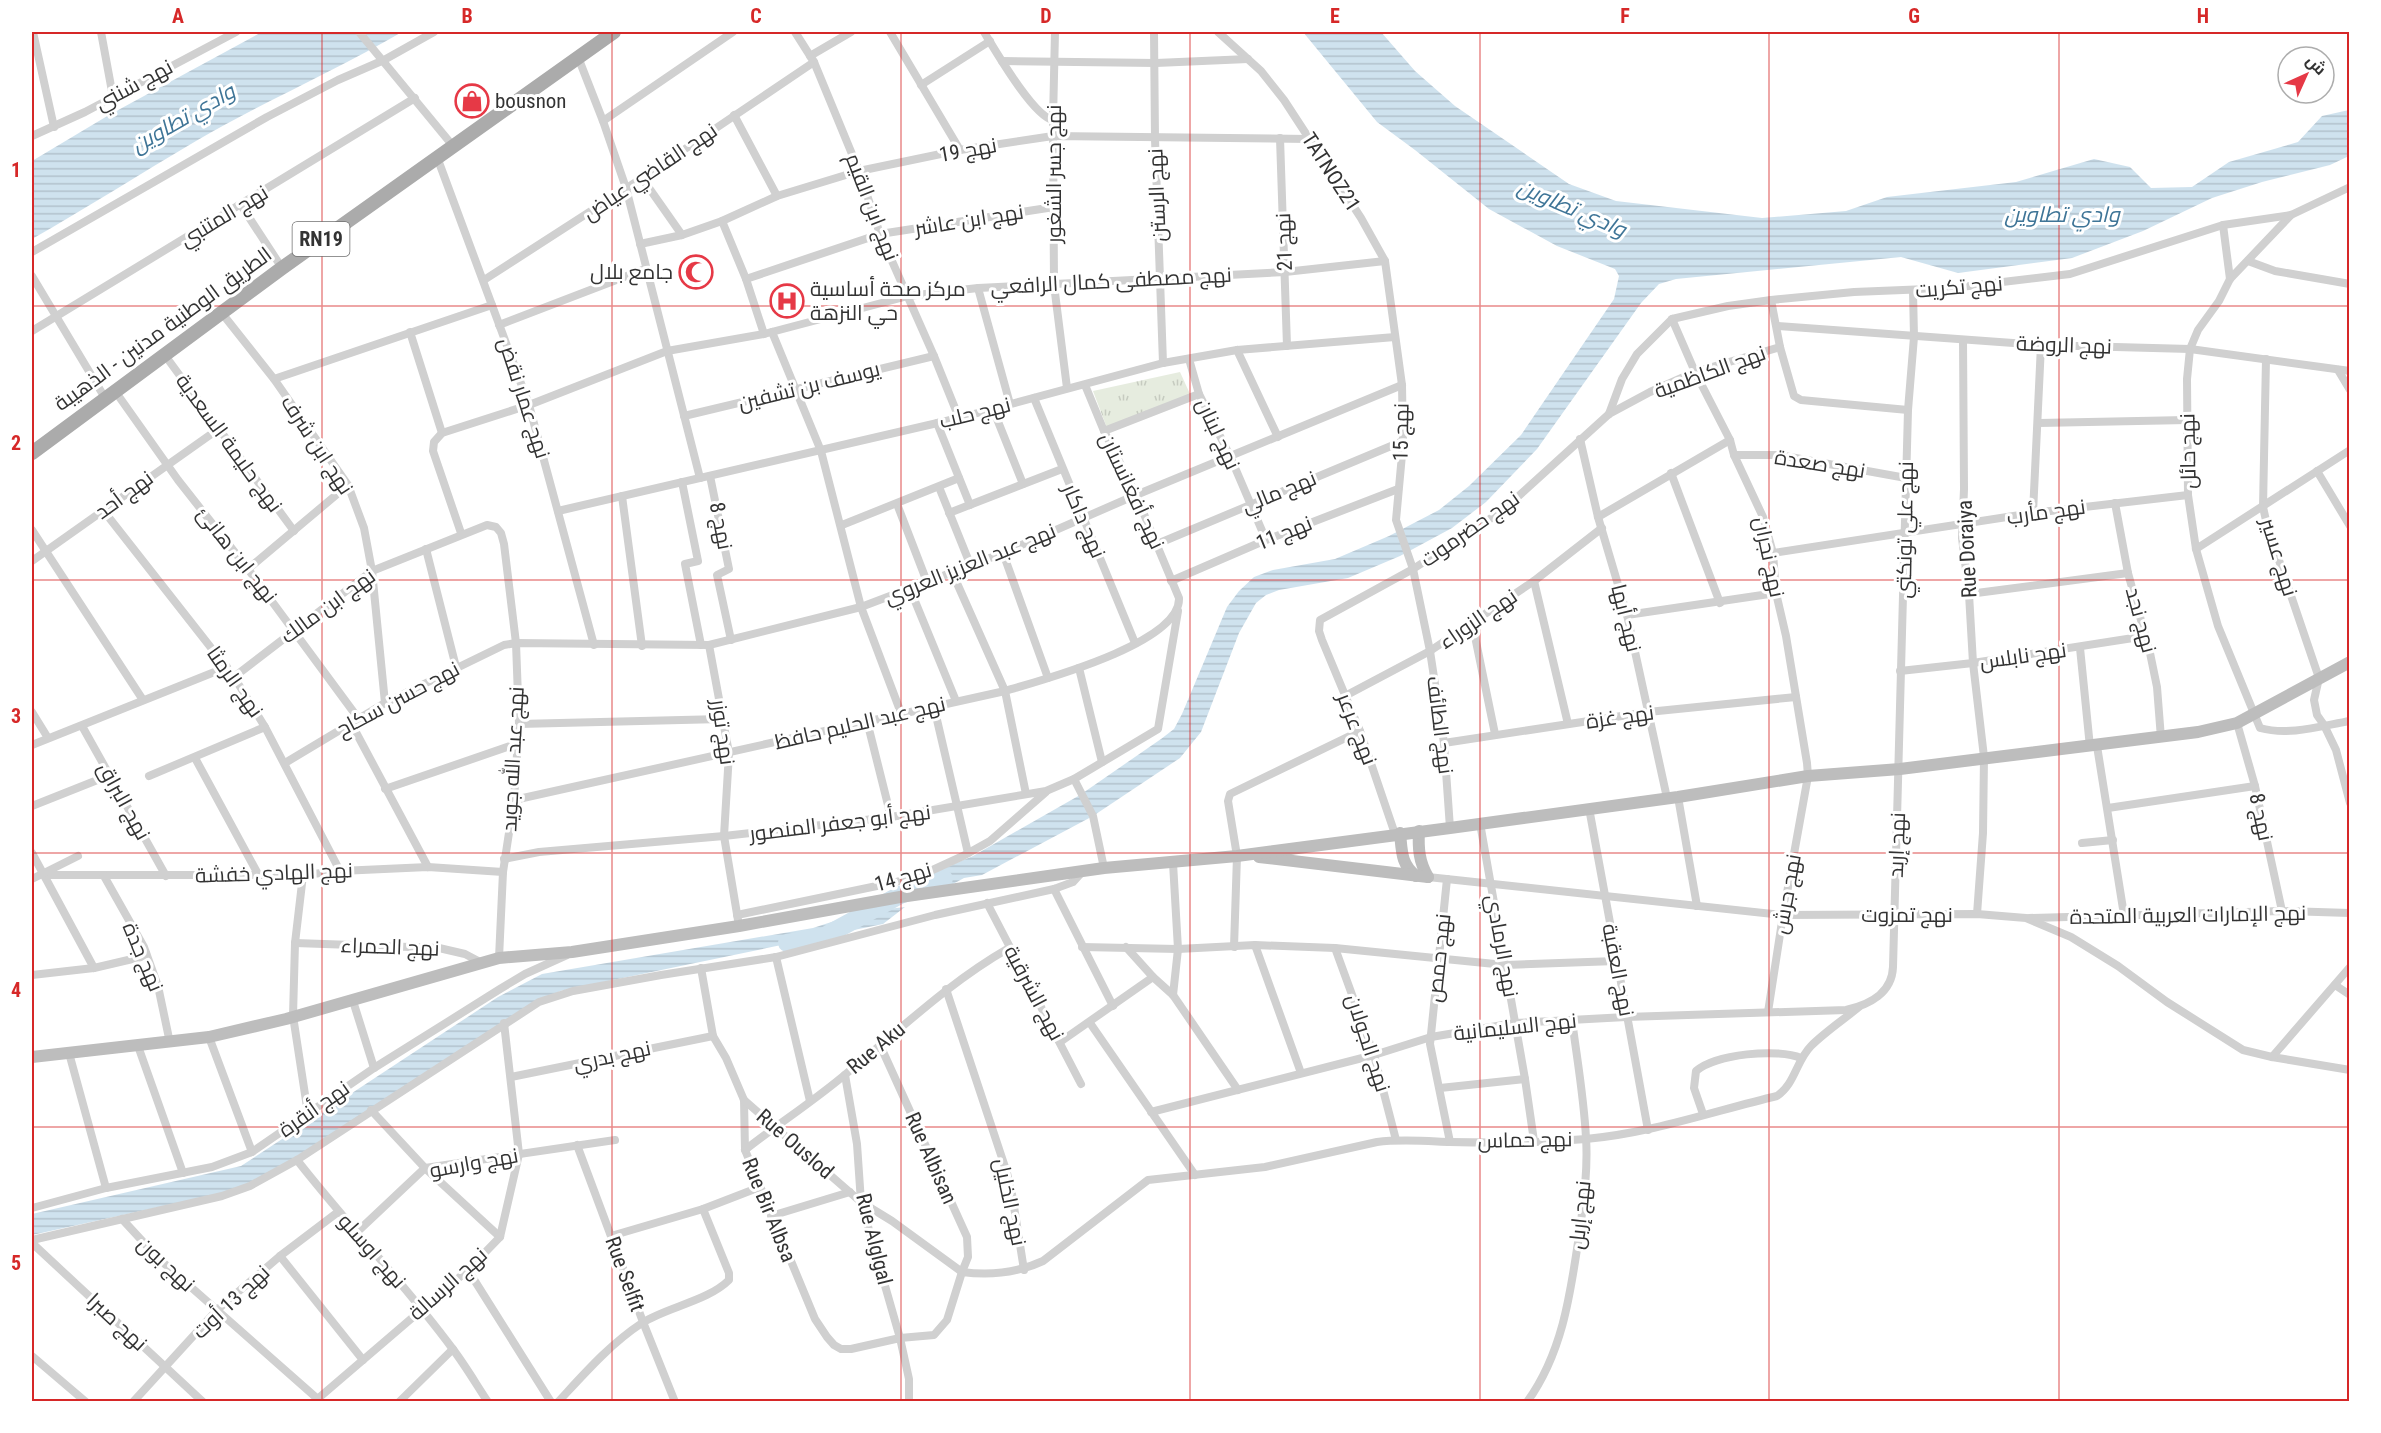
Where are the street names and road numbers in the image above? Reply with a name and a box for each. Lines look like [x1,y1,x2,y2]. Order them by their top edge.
street label: نهج شنني [91,55,179,119]
street label: نهج جسر الشغور [1042,105,1068,244]
street label: نهج القاضي عياض [578,118,723,228]
street label: TATNOZ21 [1297,128,1365,216]
street label: نهج 19 [937,133,999,169]
street label: نهج الرستن [1143,148,1173,242]
street label: نهج ابن القيم [839,150,903,265]
street label: نهج المتنبي [175,180,275,255]
street label: نهج ابن عاشر [912,200,1026,243]
street label: نهج 21 [1271,212,1299,272]
road number: RN19 [292,222,350,256]
street label: الطريق الوطنية مدنين - الذهيبة [50,242,277,417]
street label: نهج مصطفى كمال الرافعي [990,263,1233,303]
street label: نهج تكريت [1914,271,2004,305]
street label: نهج الروضة [2016,331,2112,361]
street label: نهج عمار نقض [491,335,555,462]
street label: نهج الكاظمية [1651,341,1770,405]
street label: يوسف بن تشفين [736,357,883,416]
street label: نهج حليمة السعدية [169,369,287,518]
street label: نهج ابن شرف [274,391,358,500]
street label: نهج حلب [937,393,1014,435]
street label: نهج لبنان [1189,395,1245,474]
street label: نهج 15 [1388,403,1416,461]
street label: نهج حائل [2175,413,2203,489]
street label: نهج أفغانستان [1093,429,1170,554]
street label: نهج صعدة [1773,445,1867,485]
street label: نهج علي تونكتي [1892,461,1922,599]
street label: نهج أحد [90,465,159,526]
street label: نهج مالي [1238,466,1321,522]
street label: نهج داكار [1055,479,1110,562]
street label: نهج حضرموت [1416,486,1525,573]
street label: نهج مأرب [2005,494,2087,531]
street label: Rue Doraiya [1952,499,1982,599]
street label: نهج 8 [703,500,737,552]
street label: نهج ابن هانئ [190,502,282,609]
street label: نهج 11 [1253,511,1316,557]
street label: نهج عسير [2254,514,2302,600]
street label: نهج نجران [1747,515,1789,600]
street label: نهج عبد العزيز العروي [881,519,1061,613]
street label: نهج ابن مالك [276,564,381,650]
street label: نهج أبها [1604,581,1647,655]
street label: نهج الزوراء [1434,584,1523,656]
street label: نهج نجد [2119,585,2161,656]
street label: نهج نابلس [1978,638,2068,676]
street label: نهج الرمثا [200,642,268,723]
street label: نهج حسن سكاح [332,657,465,743]
street label: نهج الطائف [1420,675,1458,776]
street label: نهج عبد الله جويد [495,686,531,832]
street label: نهج عرعر [1330,689,1382,769]
street label: نهج عبد الحليم حافظ [772,692,948,756]
street label: نهج توزر [704,697,739,767]
street label: نهج غزة [1584,700,1656,736]
street label: نهج البراق [91,758,155,845]
street label: نهج 8 [2242,791,2278,843]
street label: نهج أبو جعفر المنصور [747,799,932,848]
street label: نهج إربد [1884,812,1912,878]
street label: نهج جرش [1768,852,1808,936]
street label: نهج 14 [872,857,935,898]
street label: نهج الهادي خفشة [195,858,354,892]
street label: نهج الرمادي [1477,893,1523,1000]
street label: نهج الإمارات العربية المتحدة [2069,901,2307,931]
street label: نهج تمزوت [1861,903,1953,929]
street label: نهج حمص [1422,912,1458,1004]
street label: نهج جدة [116,919,168,996]
street label: نهج العقبة [1595,922,1639,1019]
street label: نهج الحمراء [340,933,440,963]
street label: نهج الشرقية [997,941,1069,1045]
street label: نهج الجولان [1339,991,1395,1095]
street label: نهج السليمانية [1452,1009,1578,1047]
street label: Rue Aku [842,1017,910,1079]
street label: نهج بدري [571,1036,654,1080]
street label: نهج أنقرة [273,1075,355,1144]
street label: Rue Ouslod [752,1104,838,1184]
street label: Rue Albisan [900,1108,962,1208]
street label: نهج حماس [1477,1127,1573,1155]
street label: نهج وارسو [428,1143,521,1185]
street label: Rue Bir Albsa [737,1154,801,1266]
street label: نهج الخليل [987,1156,1031,1248]
street label: نهج إربل [1564,1179,1598,1251]
street label: Rue Alglgal [851,1191,897,1287]
street label: نهج اوسلو [332,1209,411,1294]
street label: نهج بون [131,1232,199,1298]
street label: Rue Selfit [600,1233,650,1315]
street label: نهج الرسالة [404,1243,493,1327]
street label: نهج 13 أوت [187,1260,276,1345]
street label: نهج صبرا [81,1288,152,1357]

